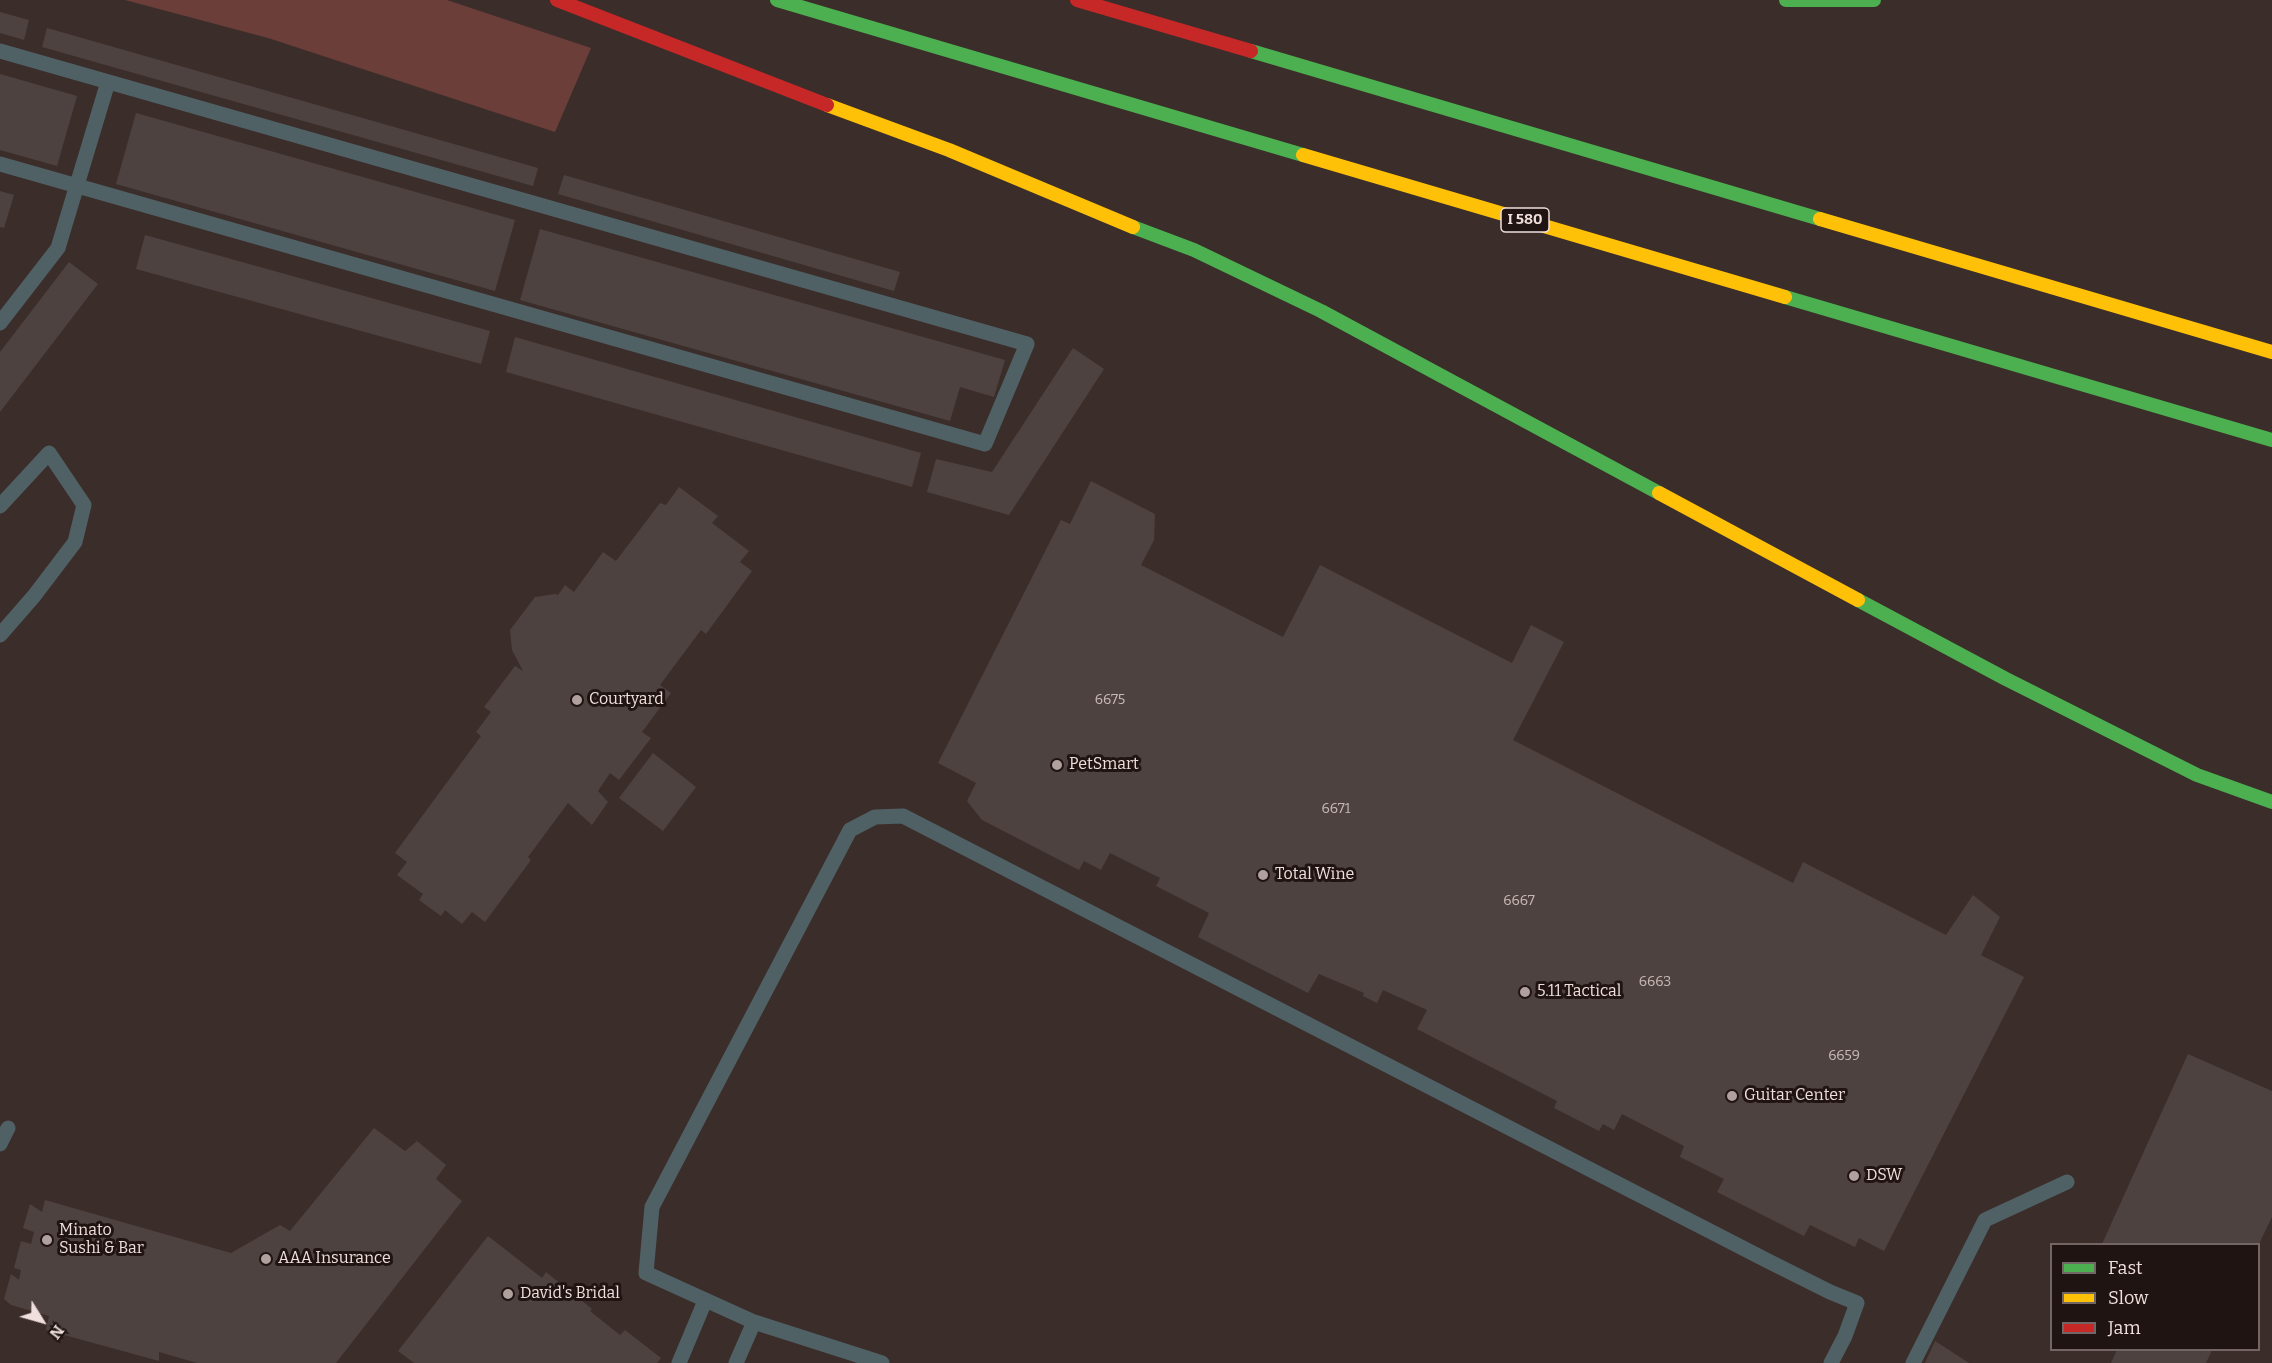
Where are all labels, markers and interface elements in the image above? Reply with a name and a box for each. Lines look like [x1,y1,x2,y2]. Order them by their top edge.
road number: I 580 [1501,208,1549,232]
place label: Courtyard [589,690,664,710]
house number: 6675 [1095,692,1125,708]
marker: Courtyard [570,693,584,707]
place label: PetSmart [1069,755,1139,775]
marker: PetSmart [1050,758,1064,772]
house number: 6671 [1321,801,1351,817]
place label: Total Wine [1275,865,1354,885]
marker: Total Wine [1256,868,1270,882]
house number: 6667 [1503,893,1535,909]
house number: 6663 [1639,974,1671,990]
place label: 5.11 Tactical [1537,982,1621,1002]
marker: 5.11 Tactical [1518,985,1532,999]
house number: 6659 [1828,1048,1860,1064]
place label: Guitar Center [1744,1086,1845,1106]
marker: Guitar Center [1725,1089,1739,1103]
place label: DSW [1866,1166,1902,1186]
marker: DSW [1847,1169,1861,1183]
place label: Minato Sushi & Bar [59,1221,144,1259]
marker: Minato Sushi & Bar [40,1233,54,1247]
legend [2050,1243,2260,1351]
place label: AAA Insurance [278,1249,391,1269]
marker: AAA Insurance [259,1252,273,1266]
text: Fast [2108,1257,2143,1279]
place label: David's Bridal [520,1284,620,1304]
marker: David's Bridal [501,1287,515,1301]
text: Slow [2108,1287,2148,1309]
north arrow [12,1291,72,1351]
text: Jam [2108,1317,2141,1339]
text: N [45,1321,68,1343]

